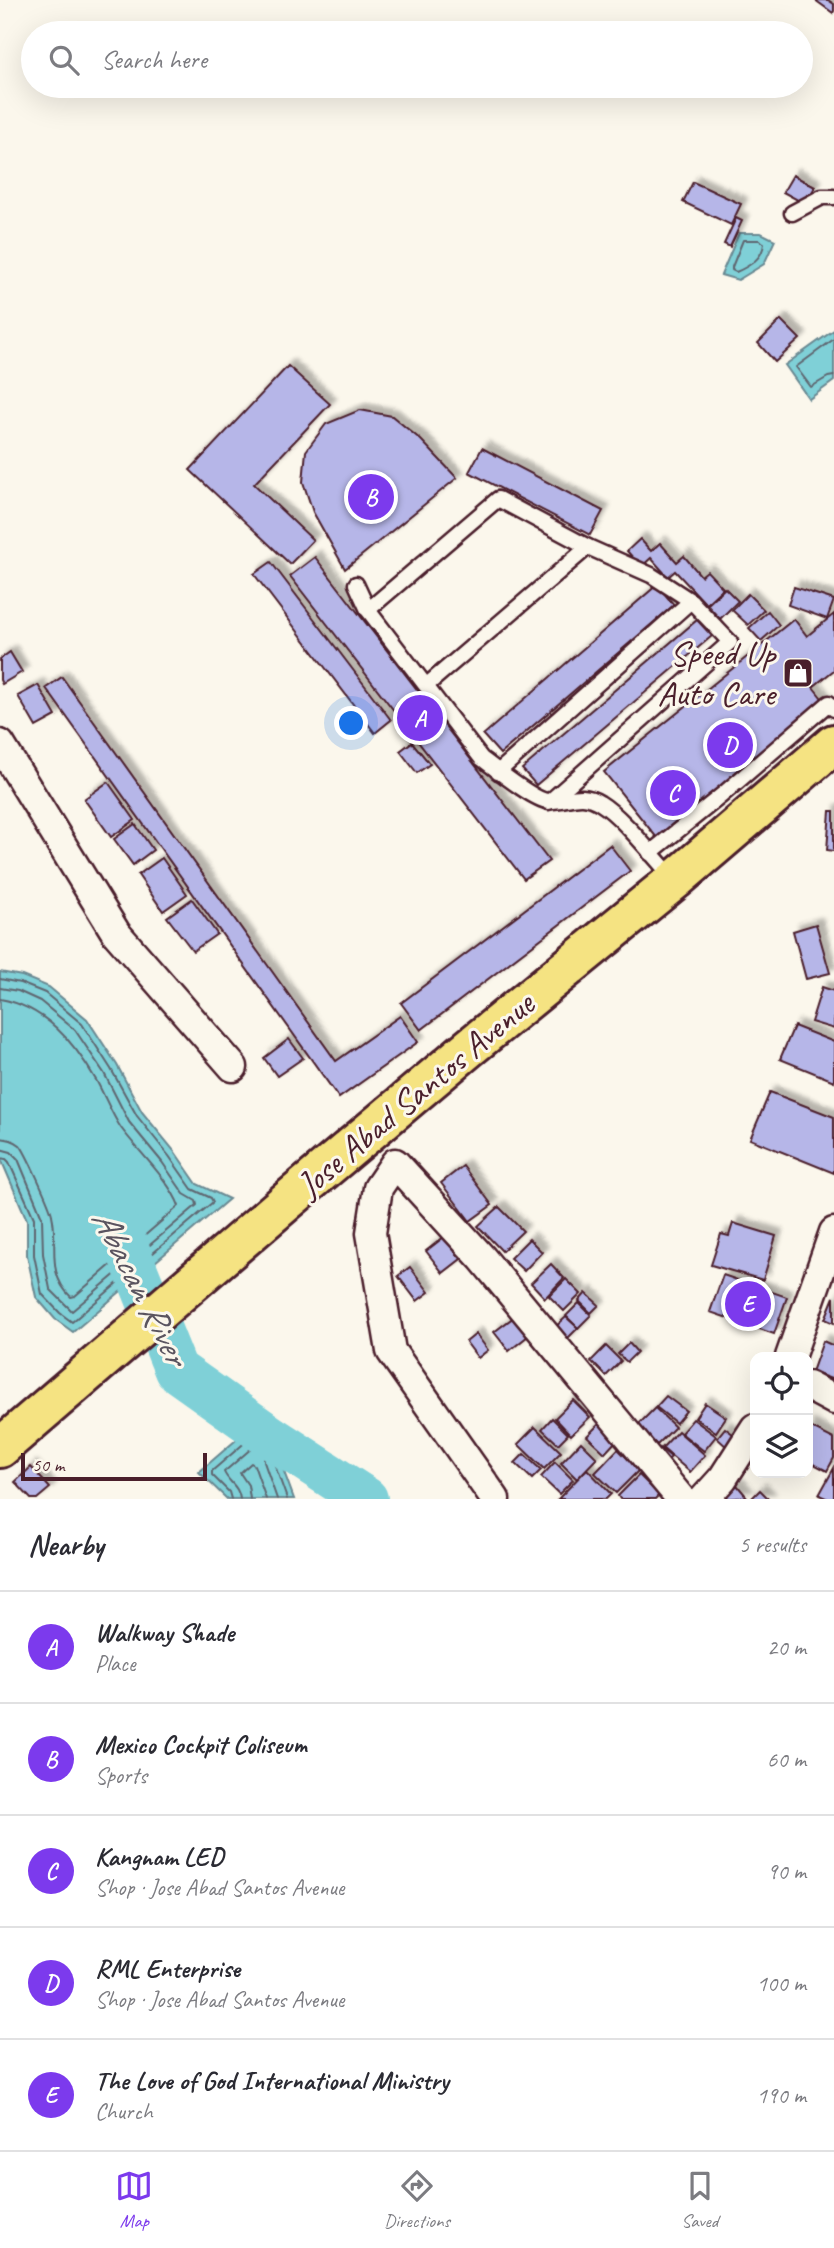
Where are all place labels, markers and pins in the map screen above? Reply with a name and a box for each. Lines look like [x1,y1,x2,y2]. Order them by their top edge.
pin: B [348,471,394,523]
place label: Speed Up Auto Care [658,631,778,716]
shop icon: Speed Up Auto Care [781,656,815,690]
pin: A [397,692,443,744]
pin: D [707,719,753,771]
pin: C [650,767,696,819]
pin: E [725,1278,771,1330]

